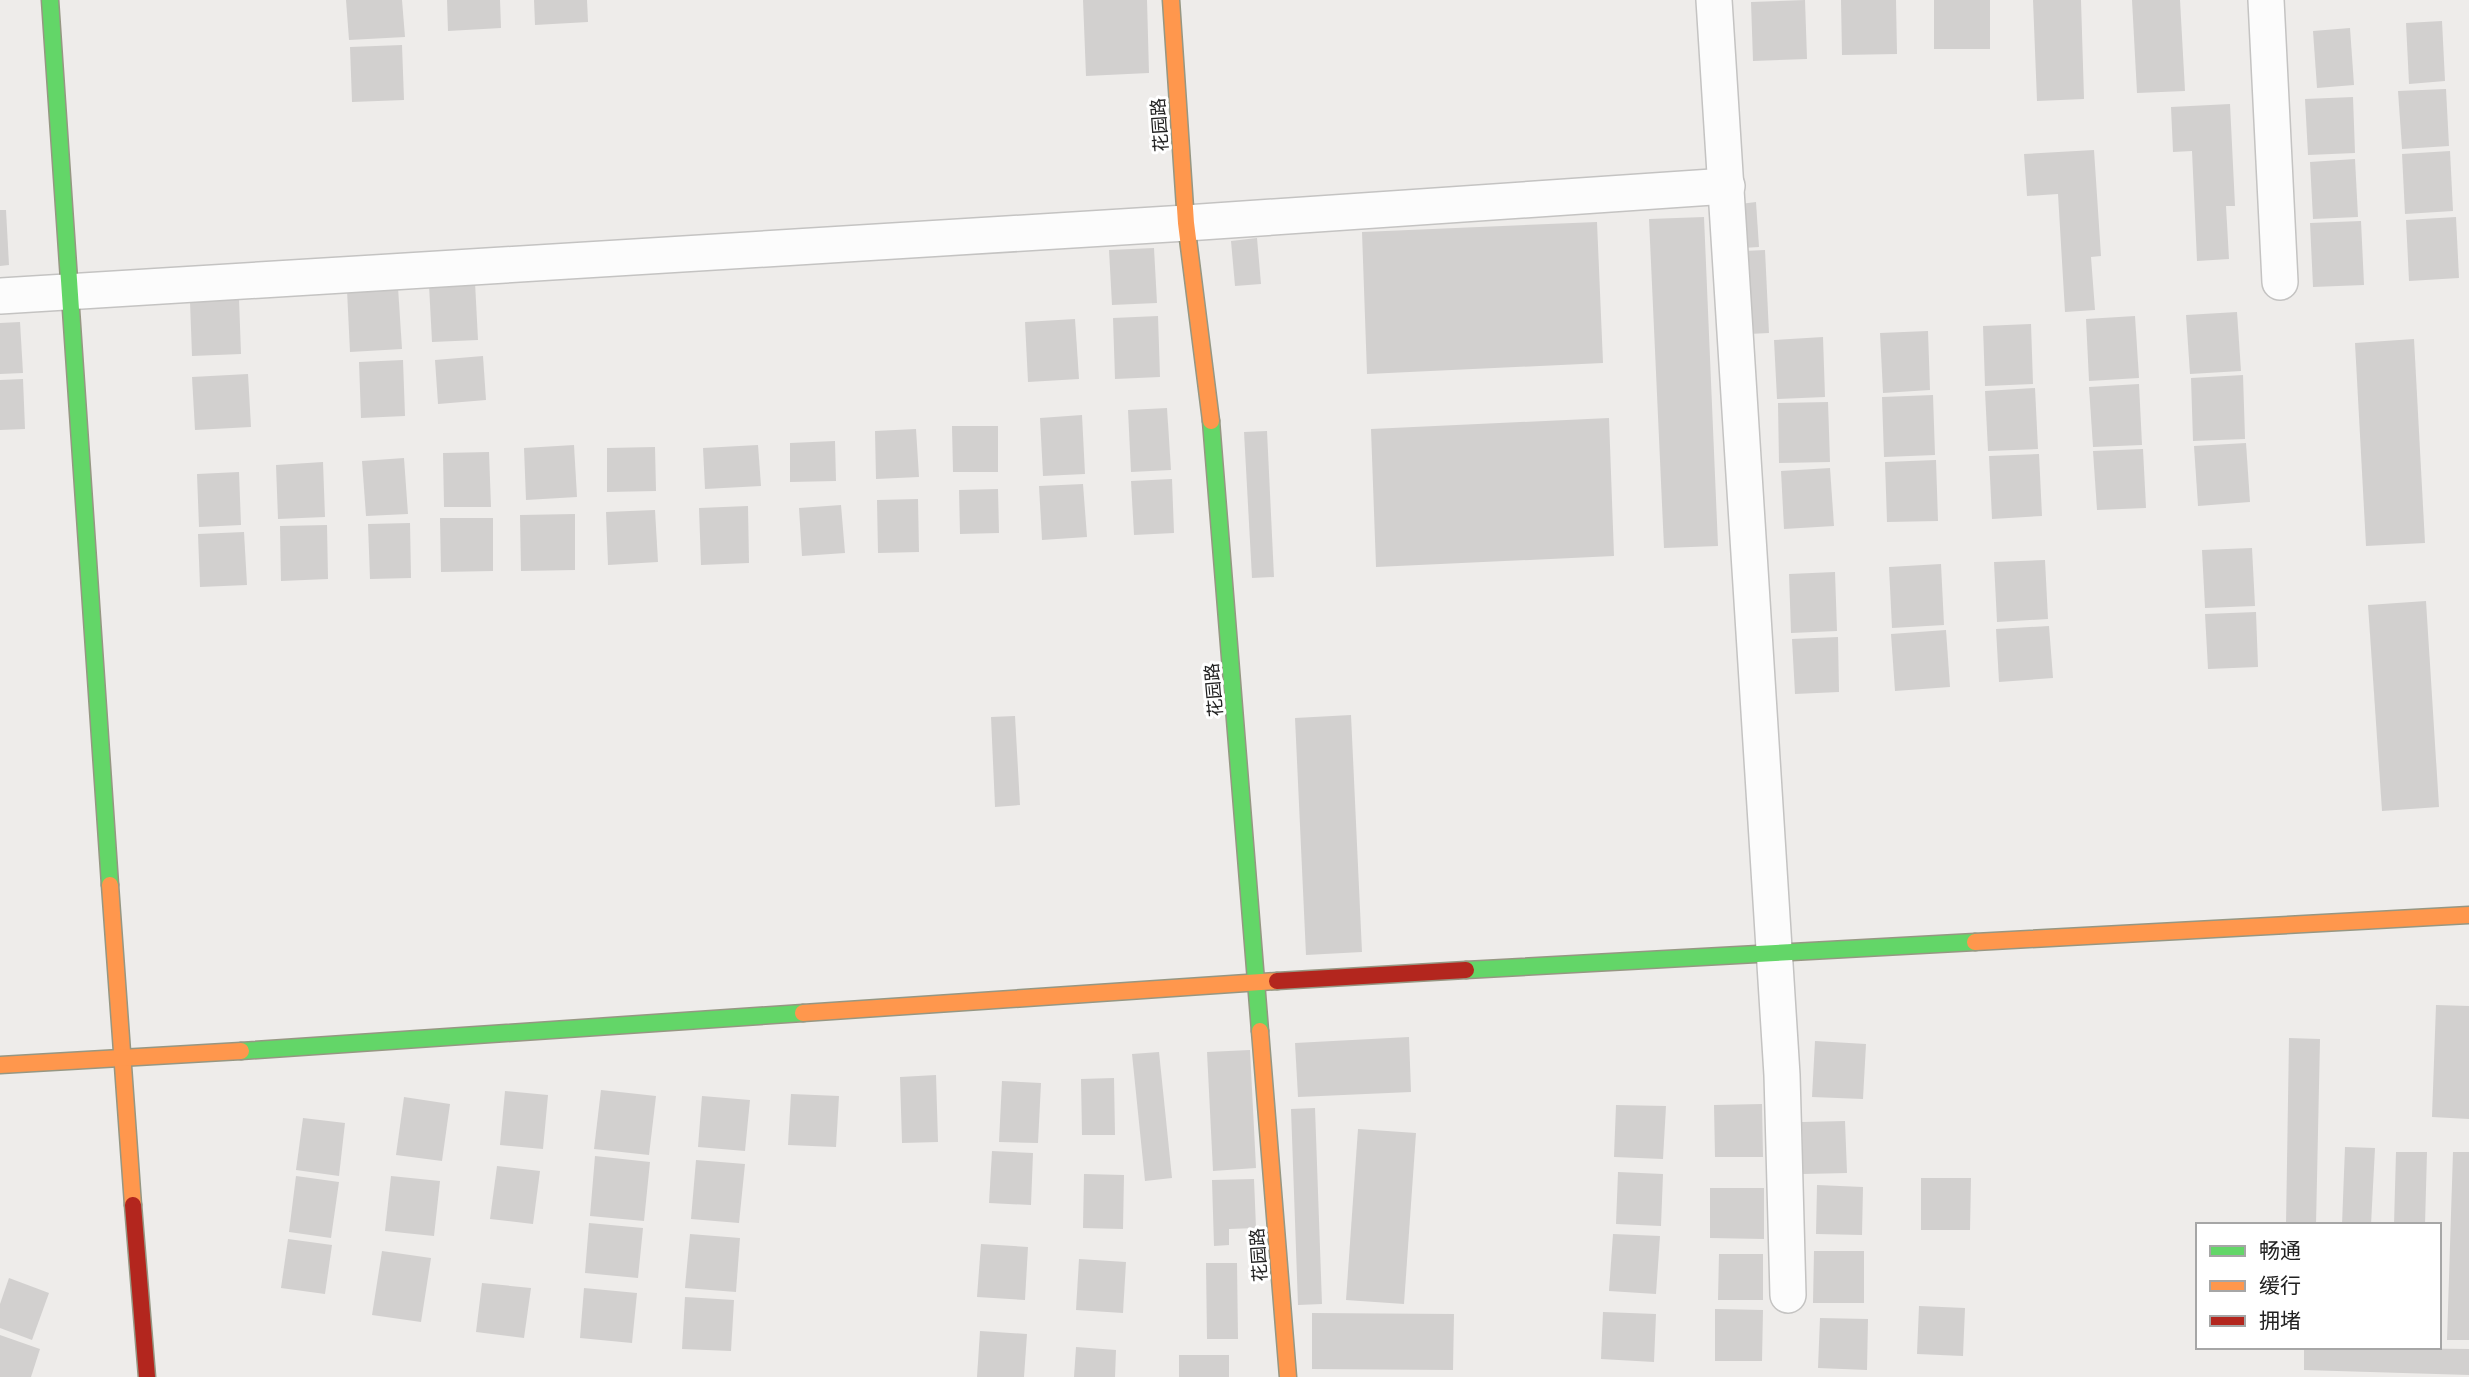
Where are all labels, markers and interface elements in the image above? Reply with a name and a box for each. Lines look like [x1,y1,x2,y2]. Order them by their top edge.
street label: 花园路 [1145,97,1174,153]
street label: 花园路 [1199,662,1228,718]
legend [2196,1223,2441,1349]
street label: 花园路 [1244,1227,1273,1283]
text: 畅通 [2259,1236,2301,1265]
text: 缓行 [2259,1271,2301,1300]
text: 拥堵 [2259,1306,2301,1335]

